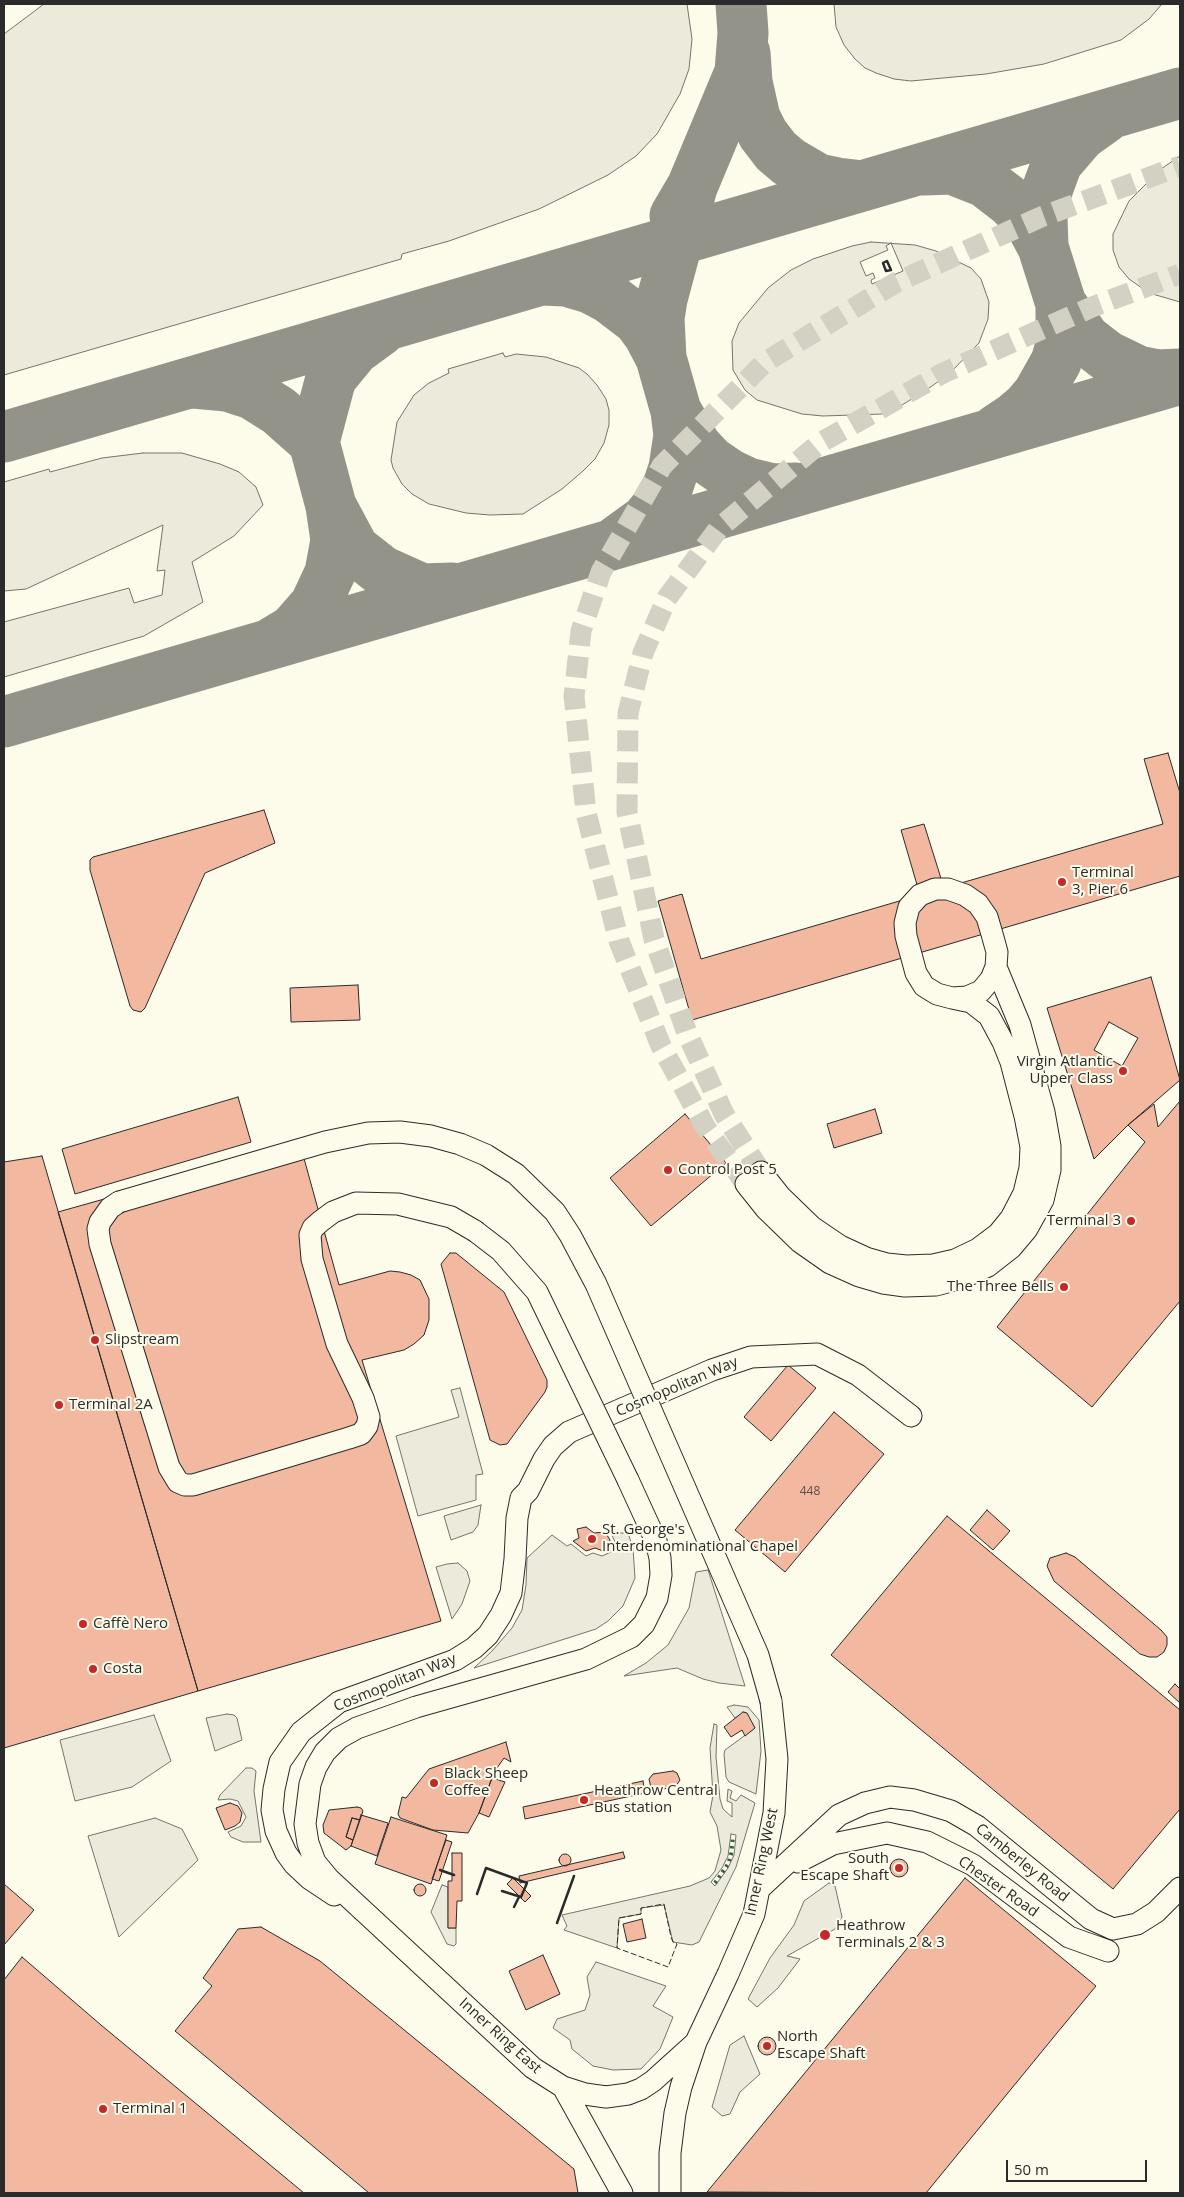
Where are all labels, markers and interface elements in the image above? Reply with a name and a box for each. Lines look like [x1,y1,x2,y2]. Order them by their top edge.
place label: Terminal 3, Pier 6 [1072,864,1134,899]
marker: Terminal 3, Pier 6 [1056,876,1068,888]
place label: Virgin Atlantic Upper Class [1017,1053,1113,1088]
marker: Virgin Atlantic Upper Class [1117,1065,1129,1077]
place label: Control Post 5 [678,1161,777,1179]
marker: Control Post 5 [662,1164,674,1176]
place label: Terminal 3 [1047,1212,1121,1230]
marker: Terminal 3 [1125,1215,1137,1227]
place label: The Three Bells [947,1278,1054,1296]
marker: The Three Bells [1058,1281,1070,1293]
place label: Slipstream [105,1331,179,1349]
marker: Slipstream [89,1334,101,1346]
street label: Cosmopolitan Way [613,1353,741,1421]
place label: Terminal 2A [69,1396,153,1414]
marker: Terminal 2A [53,1399,65,1411]
house number: 448 [800,1485,820,1499]
place label: St. George's Interdenominational Chapel [602,1521,798,1556]
marker: St. George's Interdenominational Chapel [586,1533,598,1545]
place label: Caffè Nero [93,1615,168,1633]
marker: Caffè Nero [77,1618,89,1630]
street label: Cosmopolitan Way [331,1650,459,1716]
place label: Costa [103,1660,142,1678]
marker: Costa [87,1663,99,1675]
place label: Black Sheep Coffee [444,1765,528,1800]
marker: Black Sheep Coffee [428,1777,440,1789]
place label: Heathrow Central Bus station [594,1782,718,1817]
marker: Heathrow Central Bus station [578,1794,590,1806]
street label: Inner Ring West [742,1806,782,1918]
street label: Camberley Road [972,1820,1072,1906]
place label: South Escape Shaft [800,1850,889,1885]
street label: Chester Road [954,1853,1042,1921]
marker: South Escape Shaft [893,1862,905,1874]
place label: Heathrow Terminals 2 & 3 [836,1917,945,1952]
marker: Heathrow Terminals 2 & 3 [818,1928,832,1942]
street label: Inner Ring East [455,1994,545,2078]
place label: North Escape Shaft [777,2028,866,2063]
marker: North Escape Shaft [761,2040,773,2052]
place label: Terminal 1 [113,2100,187,2118]
marker: Terminal 1 [97,2103,109,2115]
scale bar [1009,2150,1150,2182]
text: 50 m [1014,2159,1049,2179]

